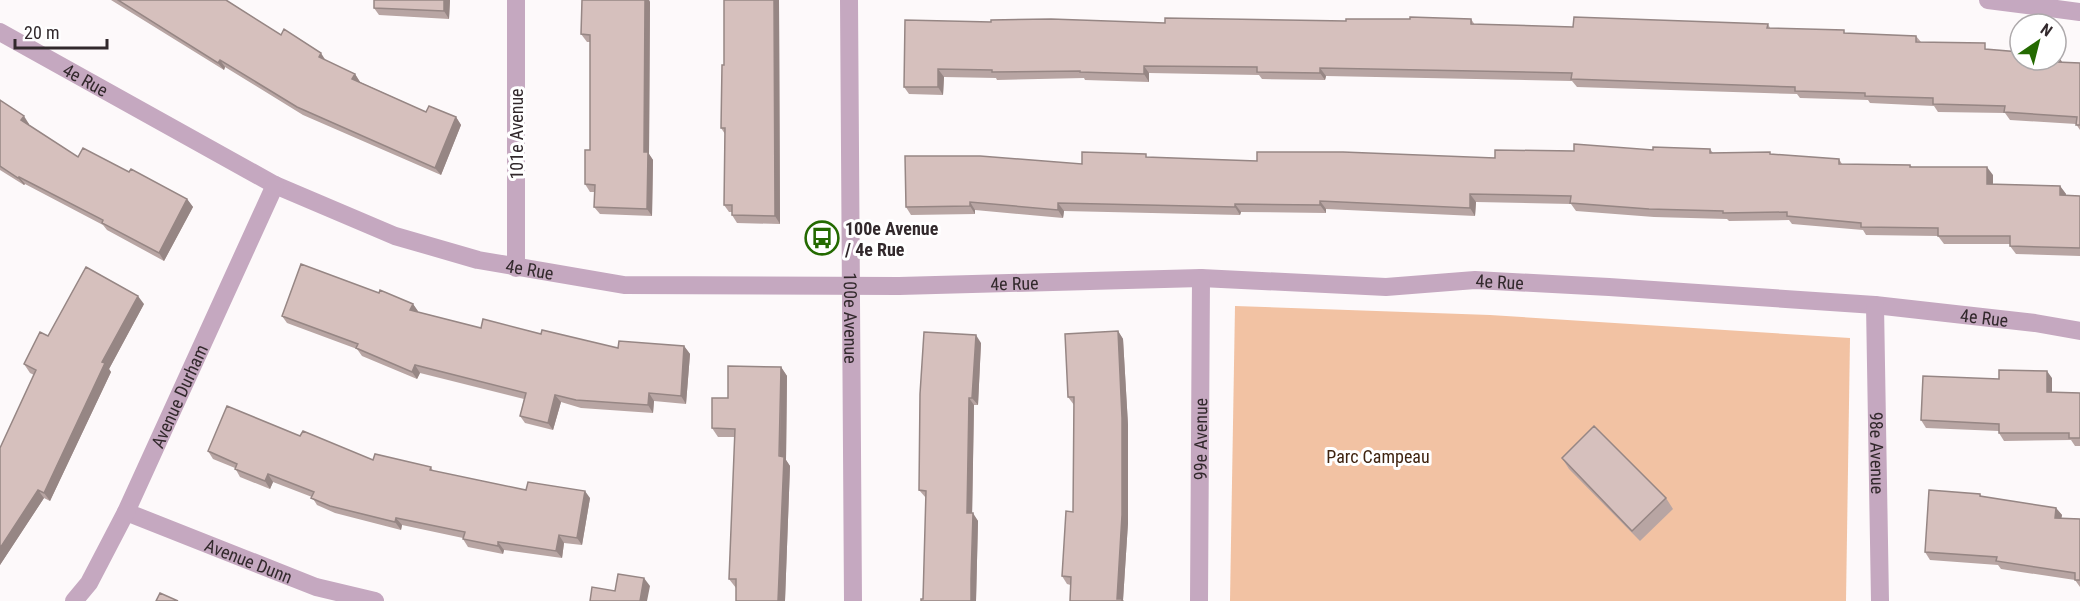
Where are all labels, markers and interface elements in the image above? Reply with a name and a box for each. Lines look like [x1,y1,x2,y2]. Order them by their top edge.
scale bar [15,12,106,50]
north arrow [2008,12,2068,72]
text: N [2037,20,2056,41]
text: 20 m [24,22,59,43]
street label: 4e Rue [59,59,112,101]
street label: 101e Avenue [506,88,527,180]
place label: 100e Avenue / 4e Rue [844,218,939,260]
bus stop icon: 100e Avenue / 4e Rue [804,220,840,256]
street label: 4e Rue [504,254,555,283]
street label: 4e Rue [1475,270,1524,293]
street label: 100e Avenue [840,272,862,364]
street label: 4e Rue [990,272,1039,294]
street label: 4e Rue [1959,304,2009,330]
street label: Avenue Durham [146,341,212,451]
street label: 99e Avenue [1189,398,1211,480]
street label: 98e Avenue [1866,412,1889,494]
park label: Parc Campeau [1326,446,1430,467]
street label: Avenue Dunn [202,534,296,587]

